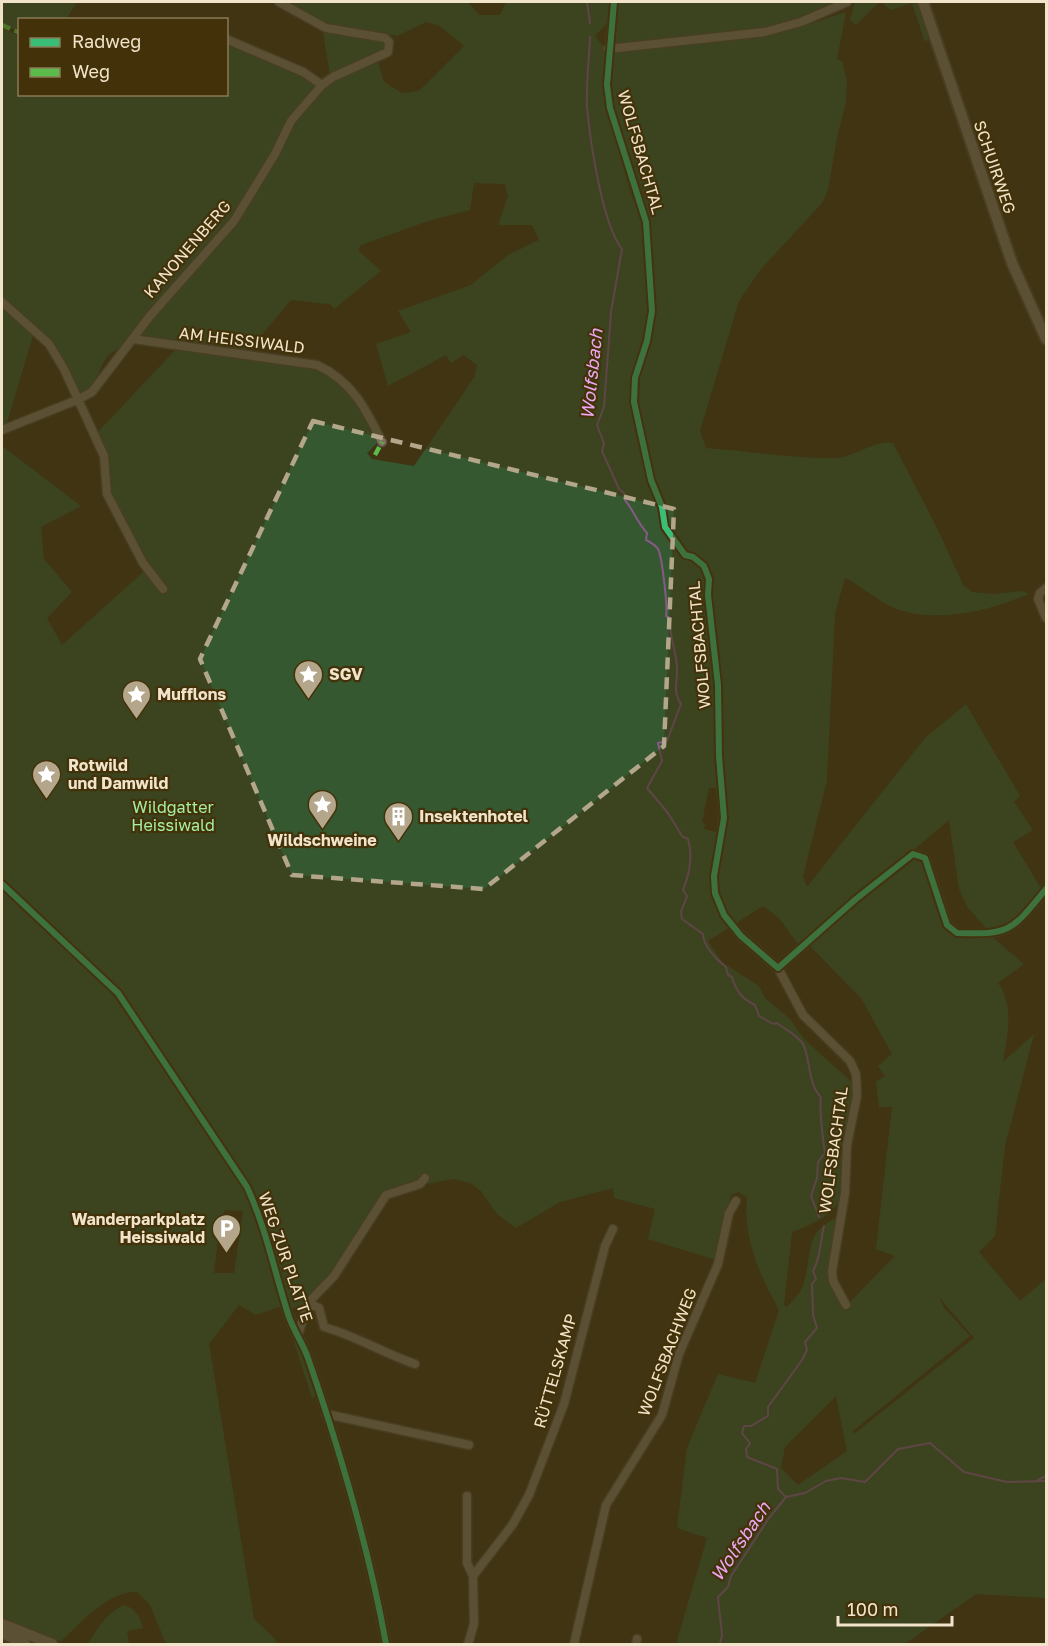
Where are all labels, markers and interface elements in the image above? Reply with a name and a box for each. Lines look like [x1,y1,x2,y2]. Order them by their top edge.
legend [18,18,228,96]
text: Radweg [72,30,141,52]
text: Weg [72,60,110,82]
street label: WOLFSBACHTAL [614,88,668,216]
street label: SCHUIRWEG [970,118,1020,216]
street label: KANONENBERG [139,196,235,302]
street label: AM HEISSIWALD [178,322,306,358]
water label: Wolfsbach [575,327,607,420]
street label: WOLFSBACHTAL [683,580,715,710]
place icon: SGV [292,658,324,700]
place label: SGV [329,664,363,684]
place icon: Mufflons [120,678,152,720]
place label: Mufflons [157,684,226,704]
place label: Rotwild und Damwild [68,755,169,793]
place icon: Rotwild und Damwild [31,758,63,800]
place icon: Wildschweine [306,788,338,830]
park label: Wildgatter Heissiwald [131,797,215,835]
building icon: Insektenhotel [382,800,414,842]
place label: Insektenhotel [419,806,529,826]
place label: Wildschweine [267,830,377,850]
street label: WOLFSBACHTAL [814,1085,852,1215]
street label: WEG ZUR PLATTE [254,1189,318,1325]
place label: Wanderparkplatz Heissiwald [71,1209,205,1247]
parking icon: Wanderparkplatz Heissiwald [210,1212,242,1254]
street label: WOLFSBACHWEG [633,1285,701,1419]
street label: RÜTTELSKAMP [529,1312,581,1430]
water label: Wolfsbach [705,1496,775,1585]
scale bar [838,1589,952,1627]
text: 100 m [847,1598,898,1620]

